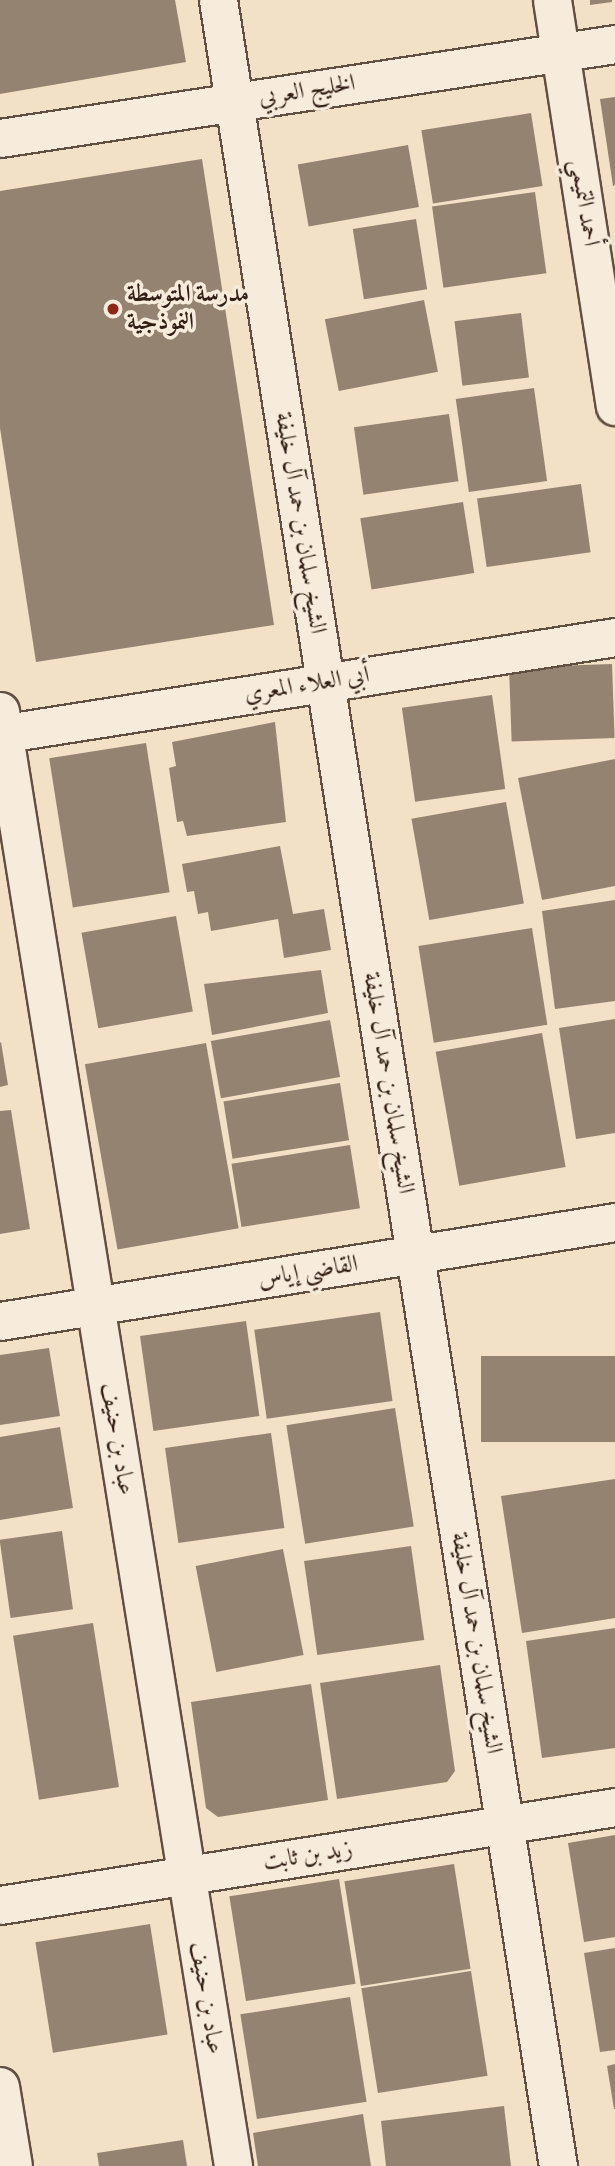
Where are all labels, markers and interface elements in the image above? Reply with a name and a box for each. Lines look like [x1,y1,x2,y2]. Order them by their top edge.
street label: الخليج العربي [257,69,357,113]
street label: أحمد التميمي [563,157,605,249]
place label: مدرسة المتوسطة النموذجية [127,281,249,337]
marker: مدرسة المتوسطة النموذجية [105,301,121,317]
street label: الشيخ سلمان بن حمد آل خليفة [268,410,332,636]
street label: أبي العلاء المعري [242,661,372,709]
street label: الشيخ سلمان بن حمد آل خليفة [356,970,420,1196]
street label: القاضي إياس [256,1250,360,1294]
street label: عباد بن حنيف [94,1381,140,1497]
street label: الشيخ سلمان بن حمد آل خليفة [444,1530,508,1756]
street label: زيد بن ثابت [261,1835,355,1877]
street label: عباد بن حنيف [183,1940,229,2056]

